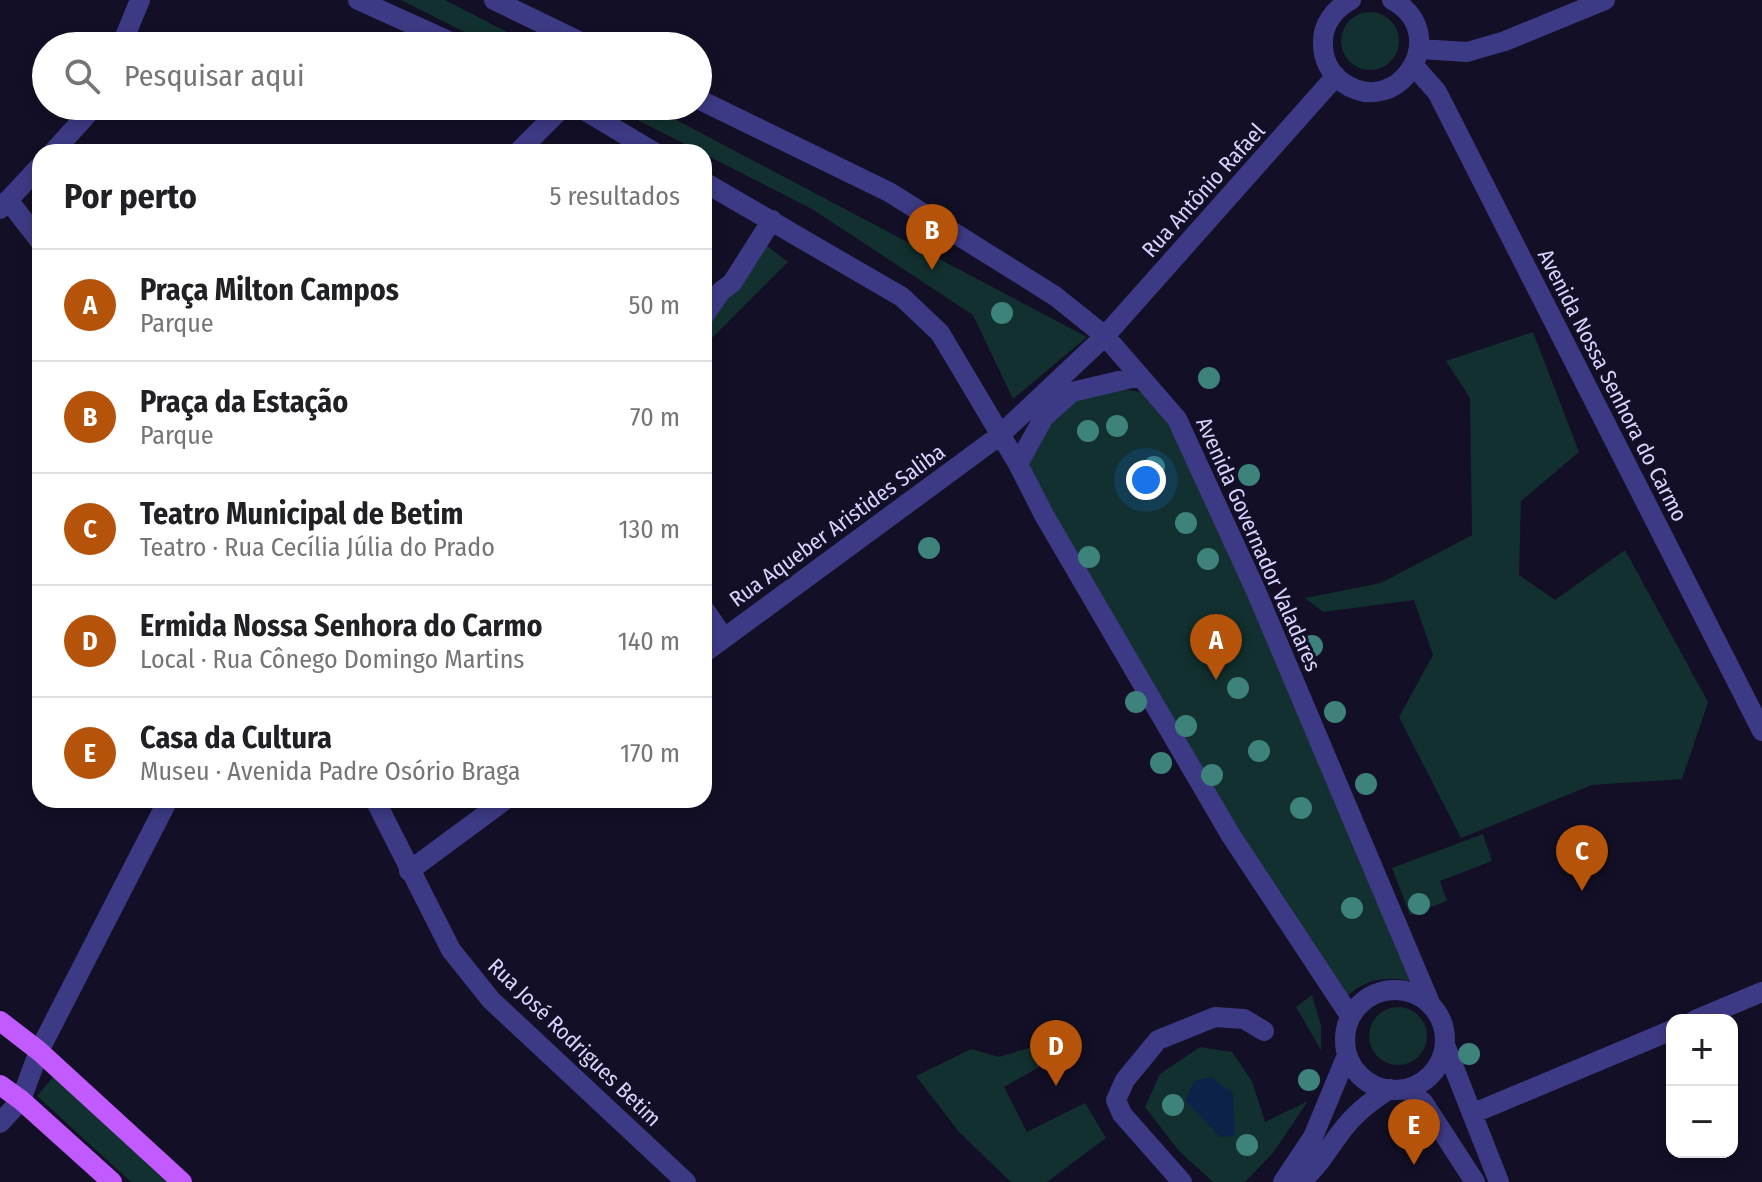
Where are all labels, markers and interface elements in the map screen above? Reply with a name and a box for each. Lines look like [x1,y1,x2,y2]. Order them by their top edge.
search box [32,32,712,120]
icon: search [60,54,104,98]
text: Pesquisar aqui [124,58,305,94]
street label: Rua Antônio Rafael [1136,118,1271,263]
text: Por perto [64,176,197,217]
text: 5 resultados [549,181,680,212]
pin: B [906,204,958,270]
street label: Avenida Nossa Senhora do Carmo [1532,244,1693,526]
text: Praça Milton Campos [140,272,399,308]
text: A [83,290,97,321]
text: 50 m [628,290,680,321]
text: Parque [140,308,214,339]
text: Praça da Estação [140,384,348,420]
text: B [83,402,97,433]
text: 70 m [630,402,680,433]
street label: Avenida Governador Valadares [1191,413,1327,675]
text: Parque [140,420,214,451]
street label: Rua Aqueber Aristides Saliba [724,438,950,613]
your location [1126,460,1166,500]
text: Teatro Municipal de Betim [140,496,464,532]
text: C [83,514,97,545]
text: 130 m [618,514,680,545]
text: Teatro · Rua Cecília Júlia do Prado [140,532,495,563]
text: Ermida Nossa Senhora do Carmo [140,608,542,644]
pin: A [1190,614,1242,680]
text: D [82,626,98,657]
text: 140 m [618,626,680,657]
text: Local · Rua Cônego Domingo Martins [140,644,524,675]
text: Casa da Cultura [140,720,332,756]
text: E [84,738,96,769]
text: 170 m [620,738,680,769]
text: Museu · Avenida Padre Osório Braga [140,756,521,787]
pin: C [1556,825,1608,891]
street label: Rua José Rodrigues Betim [482,953,667,1132]
map controls [1666,1014,1738,1158]
button: + [1666,1014,1738,1086]
pin: D [1030,1020,1082,1086]
button: − [1666,1086,1738,1158]
pin: E [1388,1099,1440,1165]

